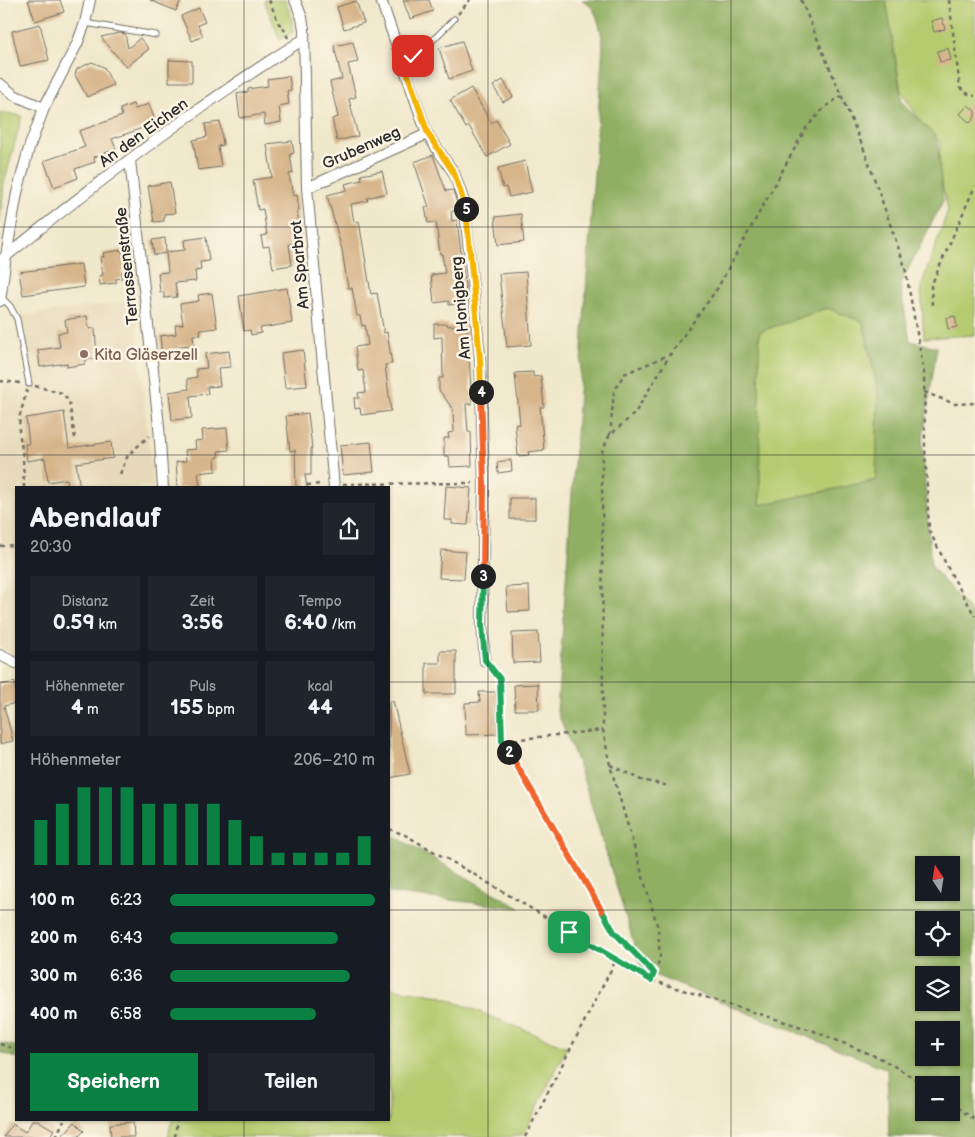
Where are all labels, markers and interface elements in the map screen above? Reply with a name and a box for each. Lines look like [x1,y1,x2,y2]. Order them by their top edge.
pin [392,35,434,77]
icon: check [399,42,427,70]
street label: An den Eichen [96,95,192,172]
street label: Grubenweg [320,123,404,174]
pin: 5 [454,196,478,222]
text: 5 [462,201,471,218]
street label: Terrassenstraße [112,206,143,325]
street label: Am Sparbrot [287,220,314,310]
street label: Am Honigberg [448,256,475,360]
place label: Kita Gläserzell [94,346,198,365]
marker: Kita Gläserzell [78,348,90,360]
pin: 4 [468,380,494,404]
text: 4 [477,384,486,401]
text: Abendlauf [30,502,161,535]
button: share [323,503,375,555]
text: 20:30 [30,538,71,557]
pin: 3 [470,564,496,588]
text: 3 [479,568,488,585]
text: Distanz [61,593,108,610]
text: Zeit [190,593,215,610]
text: Tempo [299,593,342,610]
text: 0.59 [53,610,95,635]
text: 3:56 [181,610,224,635]
text: 6:40 [284,610,327,635]
text: km [95,616,117,633]
text: /km [327,616,356,633]
text: Höhenmeter [45,678,124,695]
text: Puls [189,678,216,695]
text: kcal [308,678,333,695]
text: 4 [71,695,83,720]
text: 155 [170,695,203,720]
text: 44 [308,695,333,720]
text: m [83,701,99,718]
text: bpm [203,701,235,718]
pin: 2 [496,740,522,764]
text: 2 [505,744,514,761]
text: Höhenmeter [30,751,120,770]
text: 206–210 m [293,751,375,770]
north arrow [915,856,960,901]
map controls [915,856,960,1121]
text: 100 m [30,891,75,910]
text: 6:23 [110,891,142,910]
pin [548,911,590,953]
button: locate [915,911,960,956]
icon: arrive [555,918,583,946]
text: 200 m [30,929,77,948]
text: 6:43 [110,929,143,948]
button: layers [915,966,960,1011]
text: 300 m [30,967,77,986]
text: 6:36 [110,967,143,986]
text: 400 m [30,1005,77,1024]
text: 6:58 [110,1005,142,1024]
button: + [915,1021,960,1066]
button: Speichern [30,1053,198,1111]
button: Teilen [208,1053,375,1111]
button: − [915,1076,960,1121]

